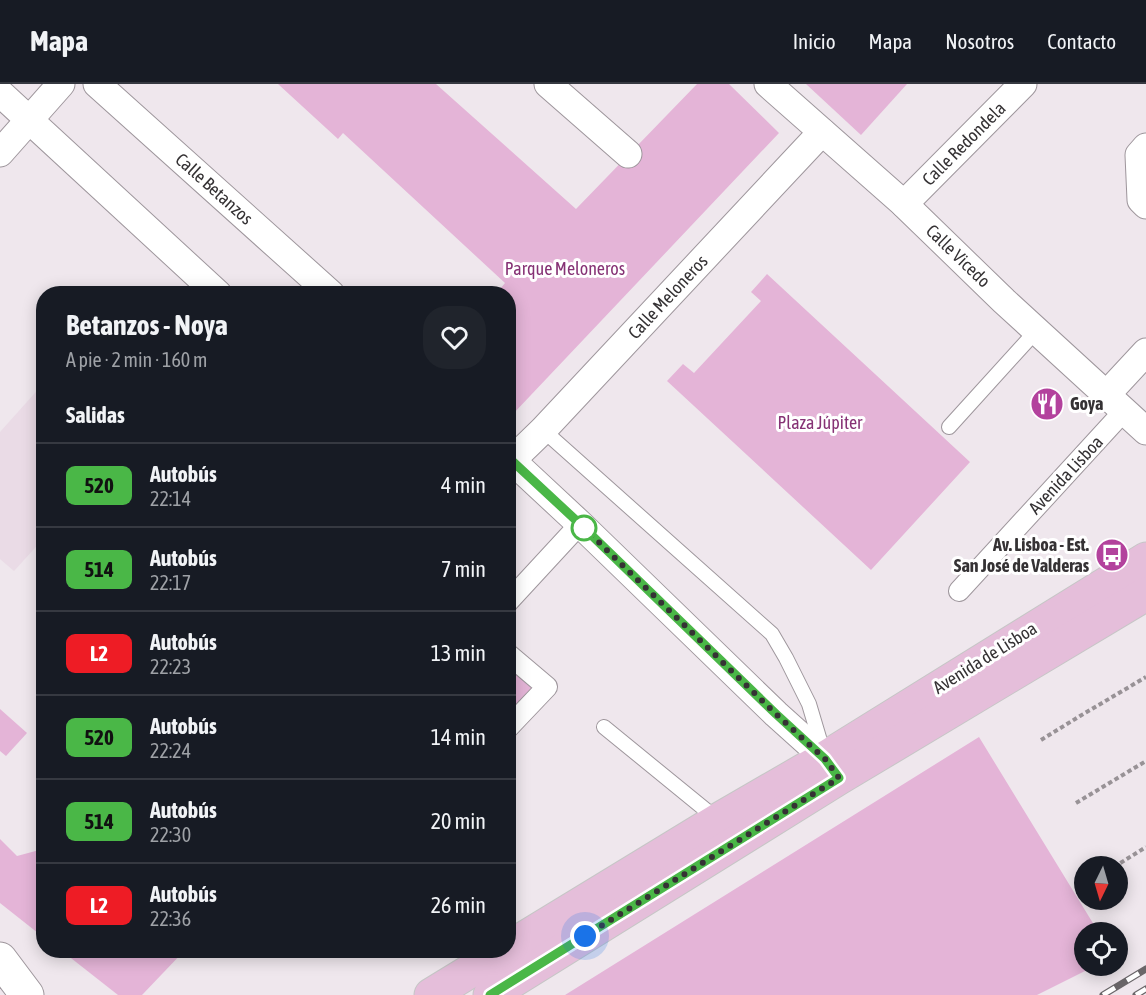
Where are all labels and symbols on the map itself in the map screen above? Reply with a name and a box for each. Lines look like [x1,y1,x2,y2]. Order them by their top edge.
street label: Calle Redondela [918,98,1010,190]
street label: Calle Betanzos [171,149,257,229]
street label: Calle Vicedo [922,220,995,291]
street label: Calle Meloneros [624,250,712,343]
park label: Parque Meloneros [505,258,625,279]
restaurant icon: Goya [1029,386,1065,422]
place label: Goya [1070,393,1103,414]
park label: Plaza Júpiter [778,412,863,433]
street label: Avenida Lisboa [1024,431,1107,518]
unlabelled marker [571,515,597,541]
place label: Av. Lisboa - Est. San José de Valderas [954,534,1090,576]
bus stop icon: Av. Lisboa - Est. San José de Valderas [1094,537,1130,573]
street label: Avenida de Lisboa [929,617,1041,698]
north arrow [1074,856,1128,910]
your location [570,921,600,951]

